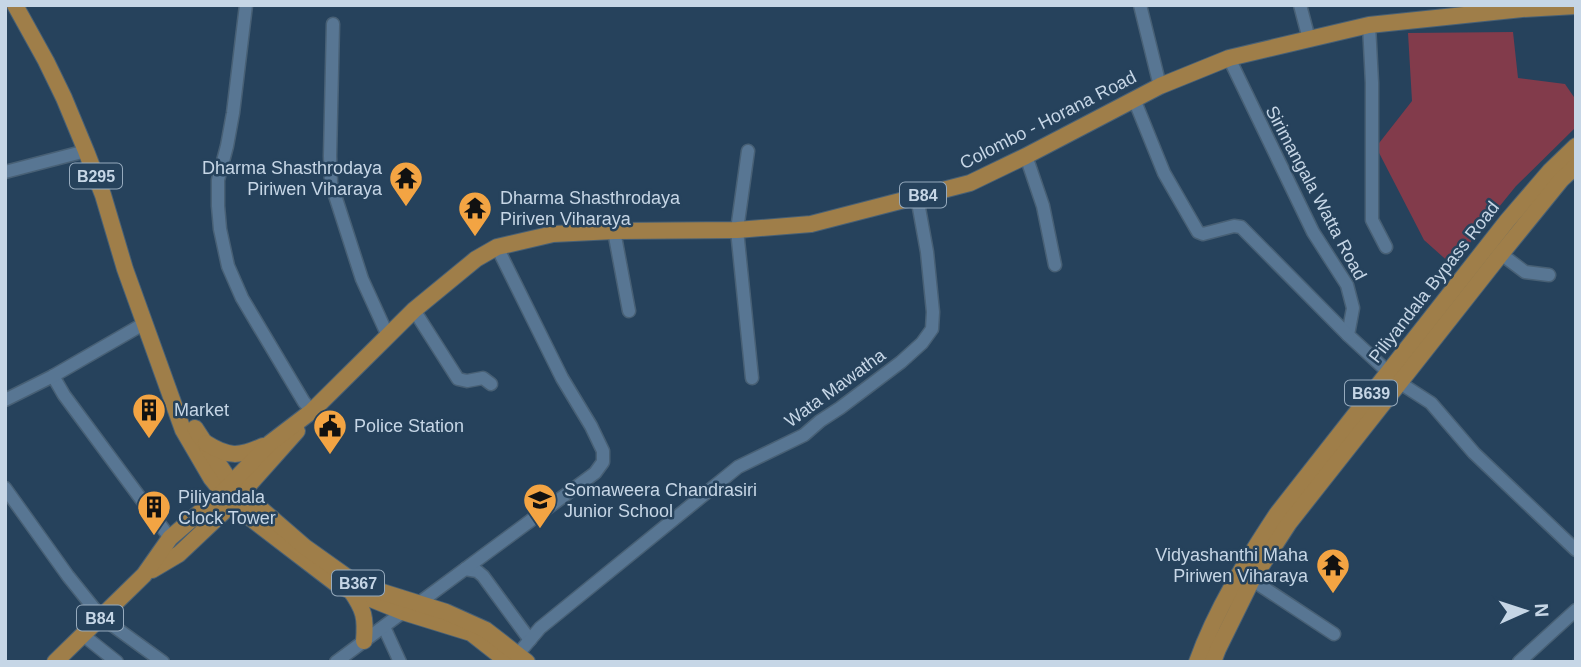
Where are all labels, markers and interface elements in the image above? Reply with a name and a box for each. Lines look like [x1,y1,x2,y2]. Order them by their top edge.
street label: Colombo - Horana Road [957,67,1139,173]
street label: Sirimangala Watta Road [1262,102,1370,284]
place label: Dharma Shasthrodaya Piriwen Viharaya [202,158,383,199]
temple icon: Dharma Shasthrodaya Piriwen Viharaya [387,159,425,208]
road number: B295 [70,164,122,188]
road number: B84 [900,182,946,208]
place label: Dharma Shasthrodaya Piriven Viharaya [500,188,681,229]
temple icon: Dharma Shasthrodaya Piriven Viharaya [456,189,494,238]
street label: Piliyandala Bypass Road [1365,197,1503,367]
street label: Wata Mawatha [781,344,890,431]
road number: B639 [1345,380,1397,406]
building icon: Market [130,391,168,440]
place label: Market [174,400,229,420]
public building icon: Police Station [311,407,349,456]
place label: Police Station [354,416,464,436]
place label: Somaweera Chandrasiri Junior School [564,480,757,521]
school or university icon: Somaweera Chandrasiri Junior School [521,481,559,530]
place label: Piliyandala Clock Tower [178,487,276,528]
building icon: Piliyandala Clock Tower [135,488,173,537]
place label: Vidyashanthi Maha Piriwen Viharaya [1155,545,1309,586]
temple icon: Vidyashanthi Maha Piriwen Viharaya [1314,546,1352,595]
road number: B367 [332,570,384,596]
north arrow [1490,576,1560,646]
text: N [1531,603,1552,618]
road number: B84 [77,606,123,631]

